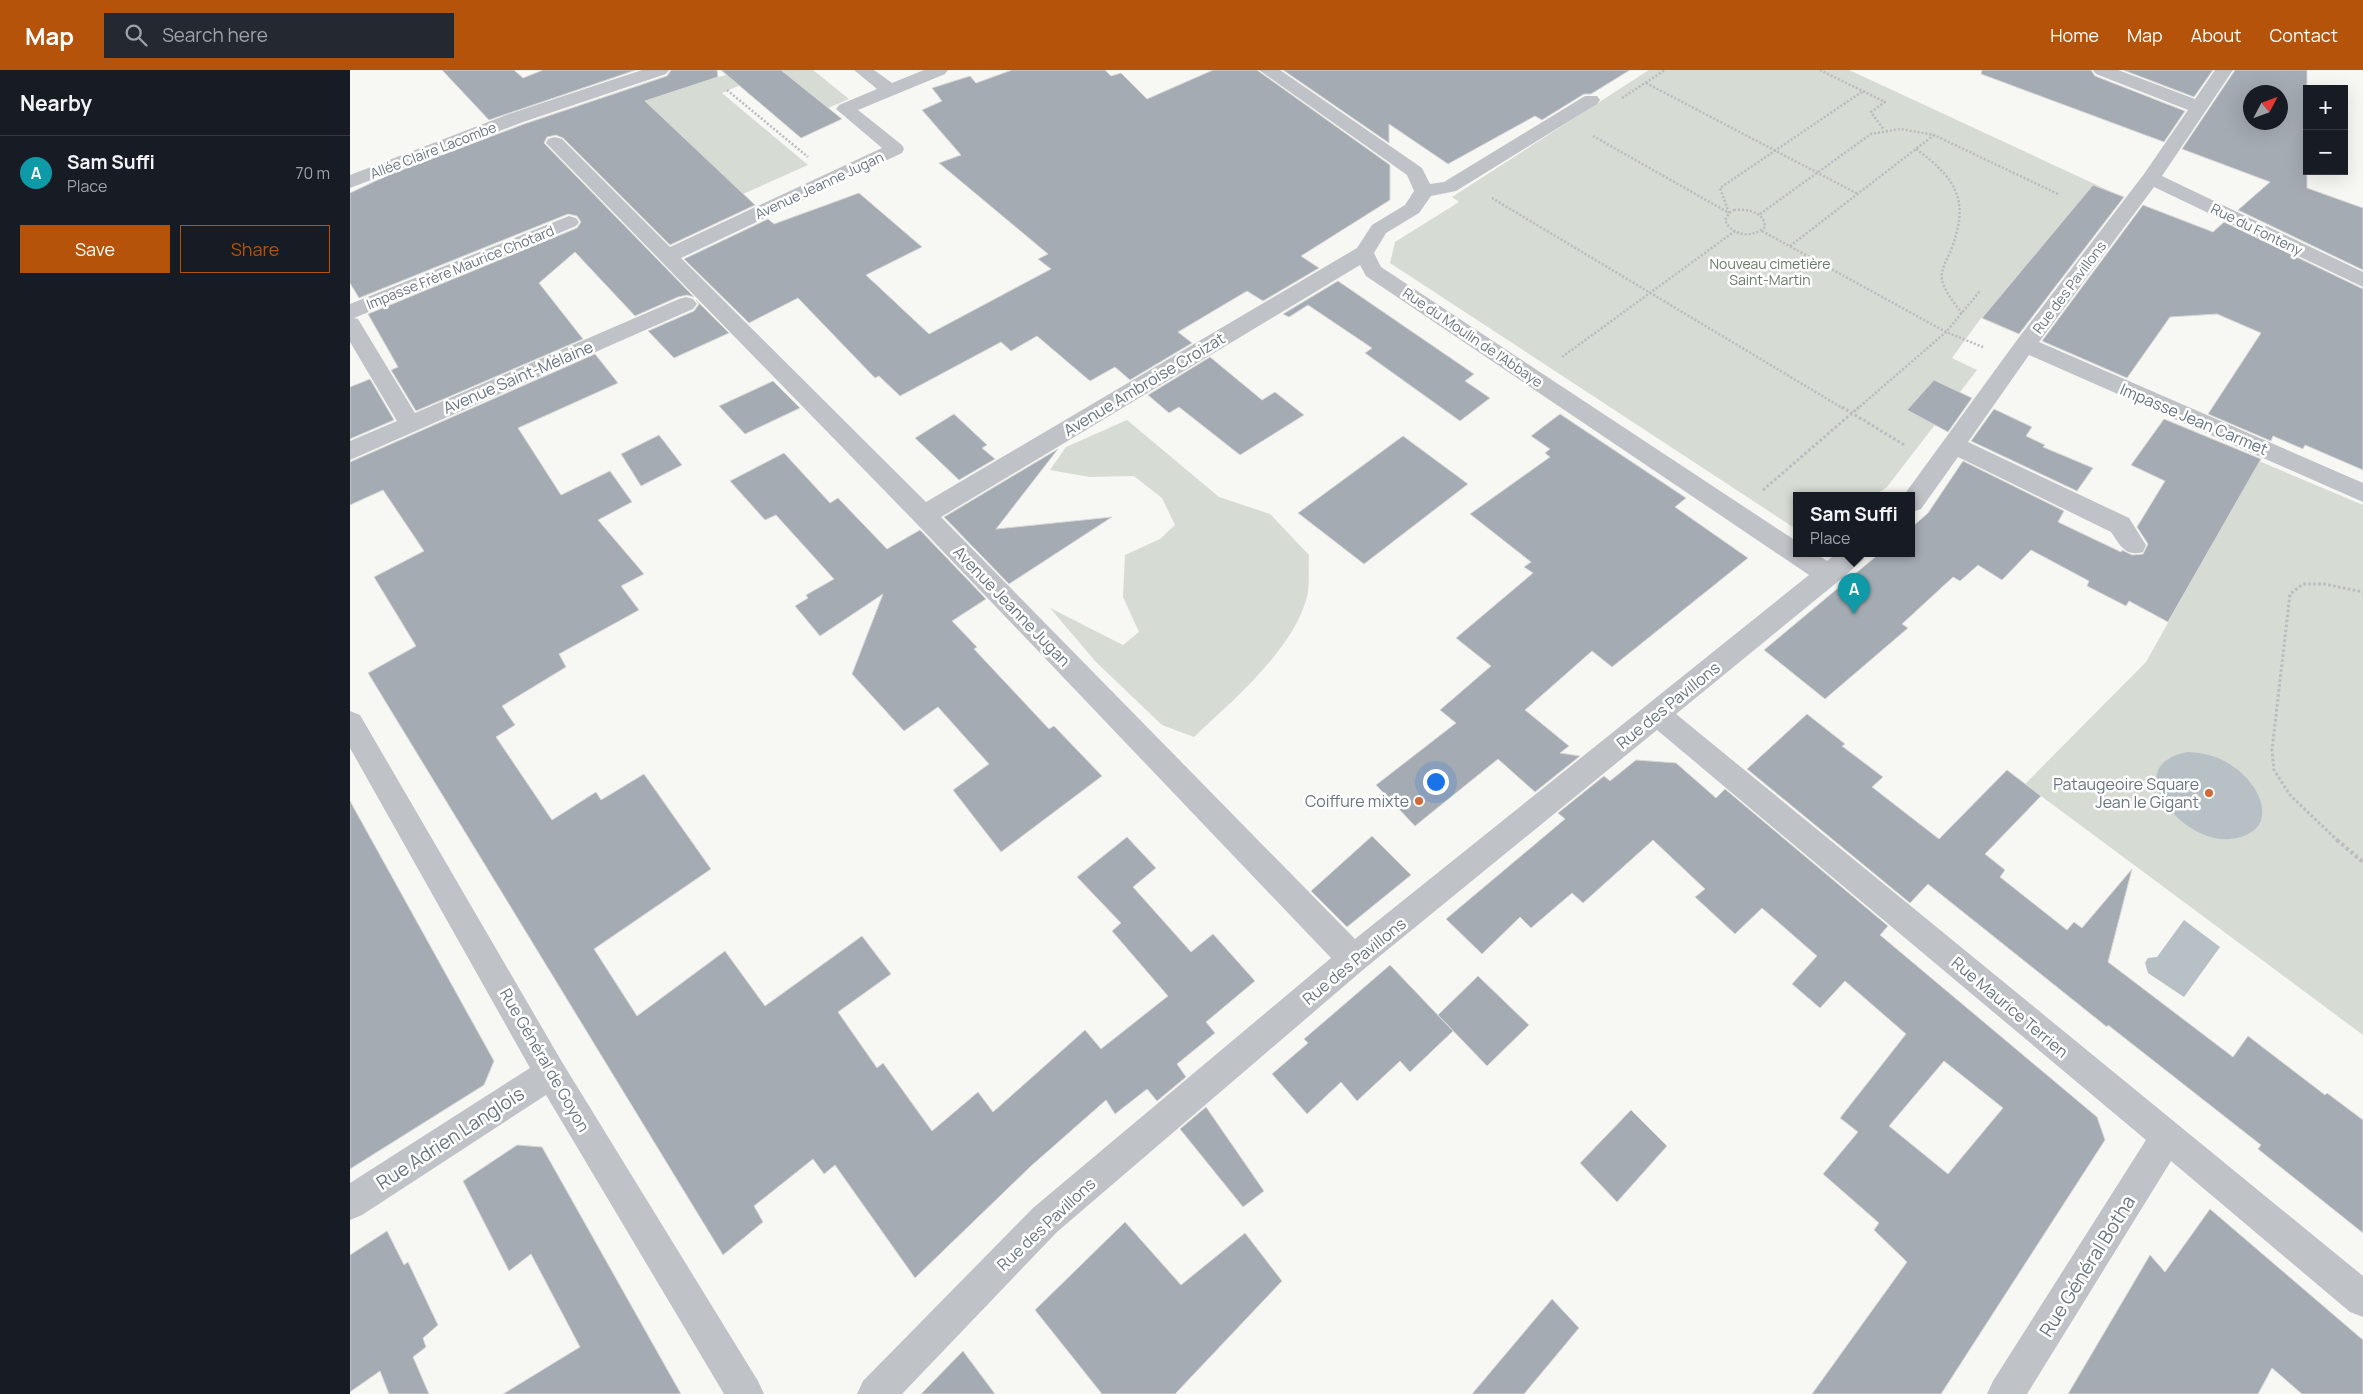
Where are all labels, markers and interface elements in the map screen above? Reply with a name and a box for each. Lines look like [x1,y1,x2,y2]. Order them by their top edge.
search box [104,13,454,58]
text: Map [25,19,74,52]
icon: search [122,21,150,49]
text: Search here [162,22,268,48]
text: Home [2050,23,2099,47]
text: Map [2127,23,2163,47]
text: About [2191,23,2241,47]
text: Contact [2269,23,2338,47]
north arrow [2243,85,2288,130]
map controls [2303,85,2348,175]
button: + [2303,85,2348,130]
text: Nearby [20,89,92,117]
street label: Allée Claire Lacombe [367,117,499,183]
button: − [2303,130,2348,175]
street label: Avenue Jeanne Jugan [752,147,886,223]
text: Sam Suffi [67,149,155,175]
text: A [31,162,41,184]
text: 70 m [295,162,330,184]
text: Place [67,175,107,197]
street label: Rue du Fonteny [2208,199,2307,260]
street label: Impasse Frère Maurice Chotard [363,221,557,313]
button: Save [20,225,170,273]
button: Share [180,225,330,273]
street label: Rue des Pavillons [2028,237,2110,337]
park label: Nouveau cimetière Saint-Martin [1710,254,1830,289]
street label: Rue du Moulin de l'Abbaye [1399,283,1547,391]
street label: Avenue Ambroise Croizat [1059,327,1229,441]
street label: Avenue Saint-Mélaine [440,335,596,419]
street label: Impasse Jean Carmet [2117,378,2271,460]
popup [1793,492,1915,557]
text: Sam Suffi [1810,501,1898,527]
text: Place [1810,527,1850,549]
street label: Avenue Jeanne Jugan [949,541,1075,671]
pin: A [1838,573,1870,614]
street label: Rue des Pavillons [1612,656,1724,754]
your location [1423,769,1449,795]
place label: Pataugeoire Square Jean le Gigant [2053,773,2199,813]
marker: Pataugeoire Square Jean le Gigant [2203,787,2215,799]
place label: Coiffure mixte [1305,790,1409,812]
marker: Coiffure mixte [1413,795,1425,807]
street label: Rue des Pavillons [1298,912,1410,1010]
street label: Rue Maurice Terrien [1947,952,2073,1062]
street label: Rue Général de Goyon [495,984,595,1136]
street label: Rue Adrien Langlois [371,1080,529,1196]
street label: Rue des Pavillons [992,1173,1100,1275]
street label: Rue Général Botha [2033,1190,2141,1342]

